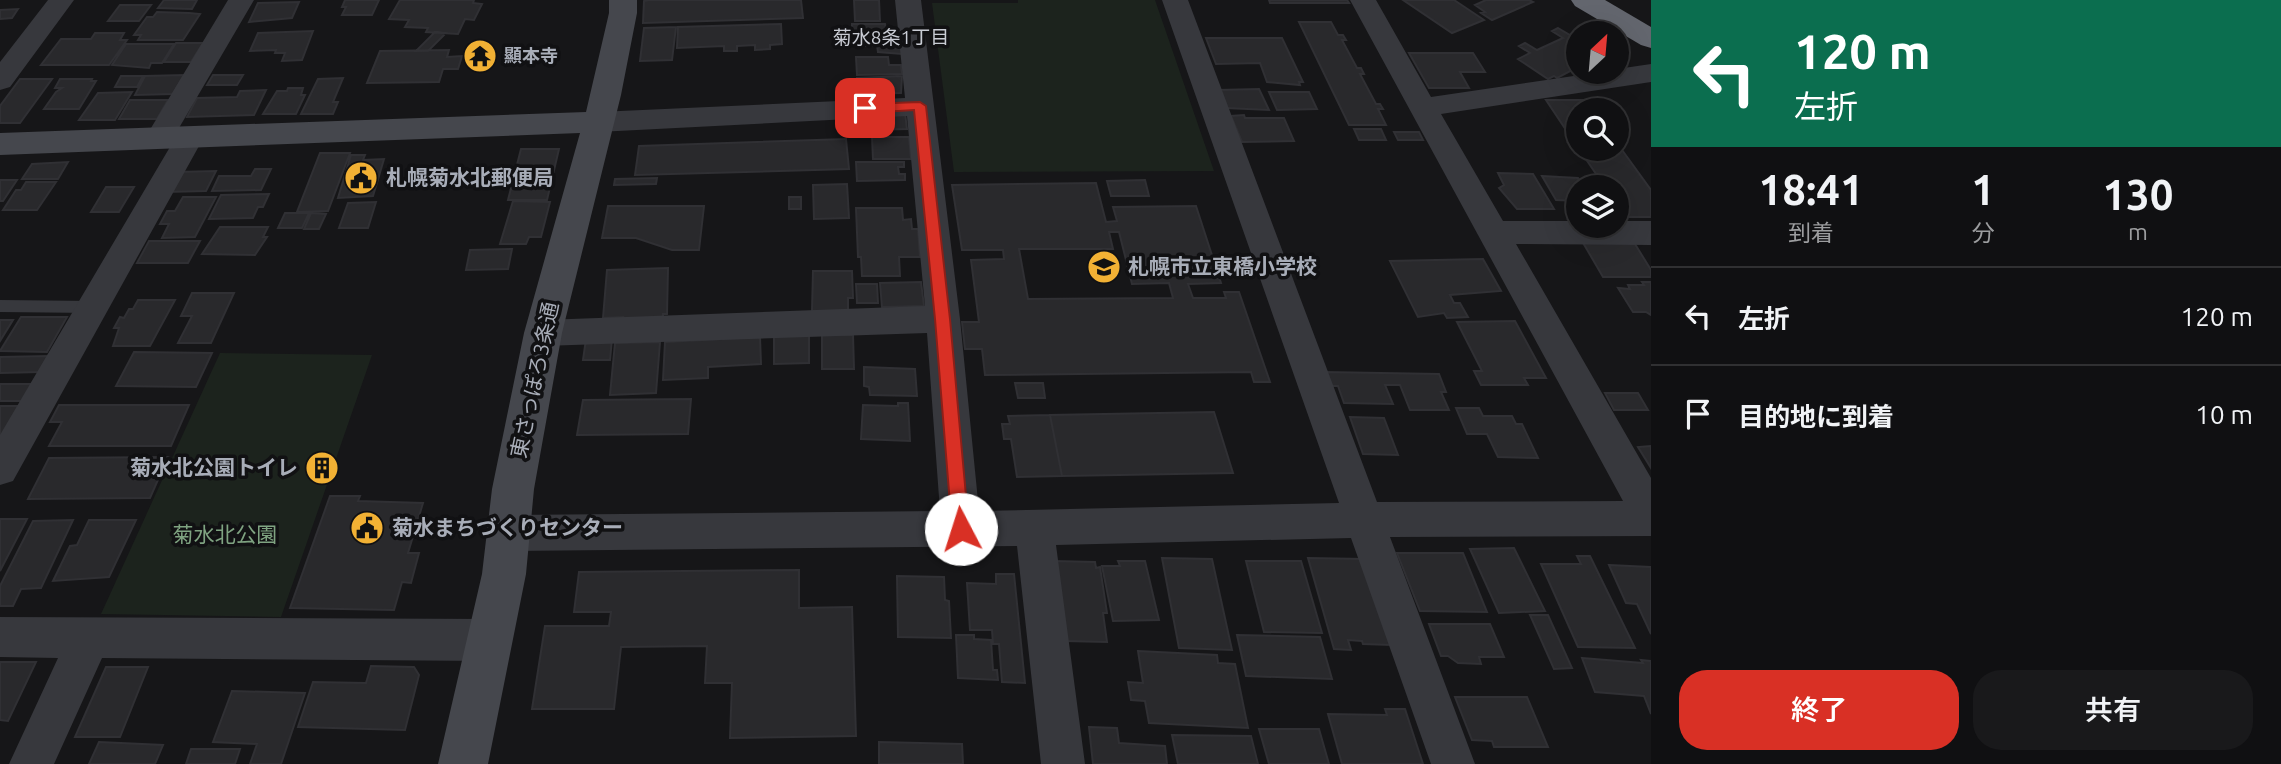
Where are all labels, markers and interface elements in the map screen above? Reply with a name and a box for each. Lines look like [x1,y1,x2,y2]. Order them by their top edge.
north arrow [1566,21,1629,84]
map controls [1566,21,1629,238]
text: 120 m [1794,23,1931,78]
district label: 菊水8条1丁目 [833,26,949,48]
icon: left [1679,28,1770,119]
temple icon: 顯本寺 [461,37,499,75]
place label: 顯本寺 [504,45,558,65]
pin [835,78,895,138]
text: 左折 [1794,88,1858,124]
icon: arrive [846,89,884,127]
button: search [1566,98,1629,161]
public building icon: 札幌菊水北郵便局 [342,159,380,197]
place label: 札幌菊水北郵便局 [386,165,554,189]
text: 18:41 [1759,166,1864,213]
text: 1 [1971,166,1995,213]
text: 130 [2102,171,2173,218]
button: layers [1566,175,1629,238]
text: m [2128,219,2148,244]
text: 到着 [1788,220,1834,245]
text: 分 [1972,220,1995,245]
school or university icon: 札幌市立東橋小学校 [1085,248,1123,286]
place label: 札幌市立東橋小学校 [1128,254,1317,278]
icon: left [1679,297,1717,335]
street label: 東さっぽろ3条通 [506,300,562,460]
text: 120 m [2181,302,2253,331]
text: 左折 [1738,304,1790,333]
icon: arrive [1679,395,1717,433]
text: 10 m [2195,400,2253,429]
text: 目的地に到着 [1738,402,1894,431]
building icon: 菊水北公園トイレ [303,449,341,487]
place label: 菊水北公園トイレ [130,455,298,479]
position arrow [924,492,998,566]
public building icon: 菊水まちづくりセンター [348,509,386,547]
place label: 菊水まちづくりセンター [392,515,623,539]
park label: 菊水北公園 [173,522,278,546]
button: 終了 [1679,670,1959,750]
button: 共有 [1973,670,2253,750]

